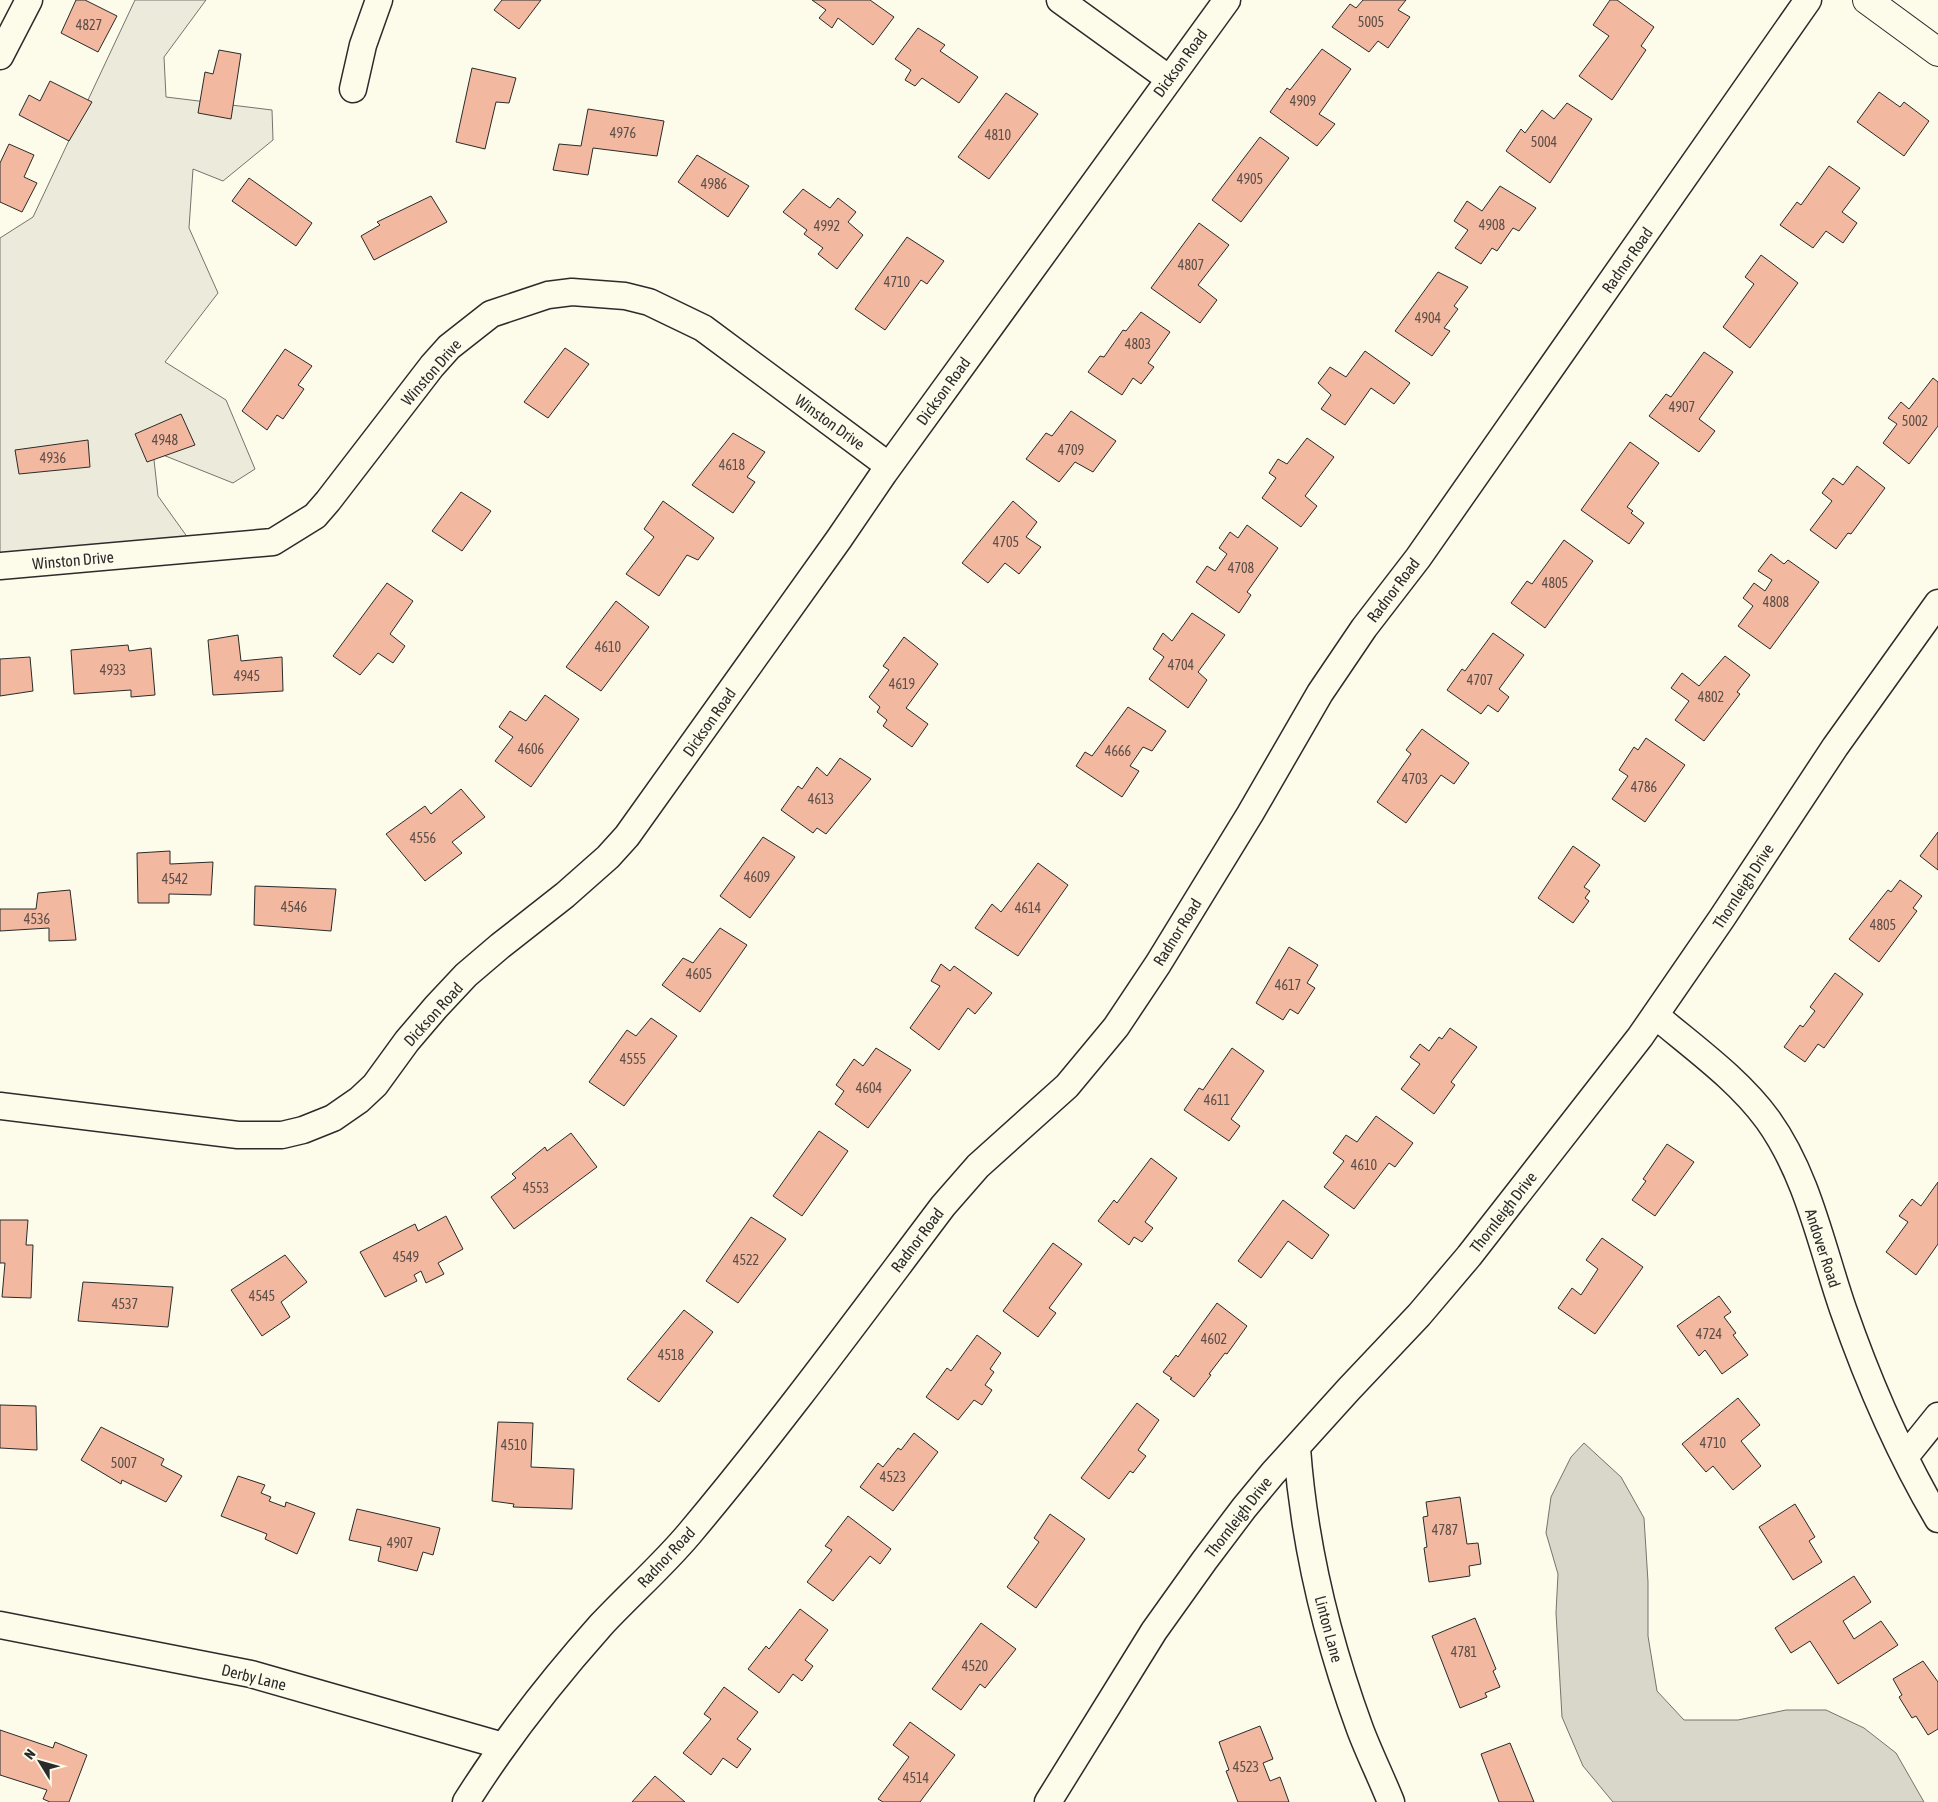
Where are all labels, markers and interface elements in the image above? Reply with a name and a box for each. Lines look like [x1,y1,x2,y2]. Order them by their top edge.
house number: 5005 [1358,14,1384,30]
house number: 4827 [76,17,102,33]
street label: Dickson Road [1149,26,1211,100]
house number: 4909 [1290,93,1316,109]
house number: 4976 [610,125,637,141]
house number: 4810 [985,127,1012,143]
house number: 5004 [1531,134,1558,150]
house number: 4905 [1237,171,1263,187]
house number: 4986 [701,176,728,192]
house number: 4908 [1479,217,1506,233]
house number: 4992 [814,218,840,234]
street label: Radnor Road [1598,224,1656,296]
house number: 4807 [1178,257,1204,273]
house number: 4710 [884,274,911,290]
house number: 4904 [1415,310,1442,326]
street label: Winston Drive [397,335,465,409]
house number: 4803 [1125,336,1151,352]
street label: Dickson Road [912,354,974,428]
street label: Winston Drive [792,391,868,453]
house number: 4907 [1669,399,1695,415]
house number: 5002 [1902,413,1928,429]
house number: 4948 [152,432,179,448]
house number: 4709 [1058,442,1084,458]
house number: 4936 [40,450,67,466]
house number: 4618 [719,457,746,473]
house number: 4705 [993,534,1019,550]
street label: Winston Drive [32,547,114,573]
street label: Radnor Road [1363,554,1423,626]
house number: 4708 [1228,560,1255,576]
house number: 4805 [1542,575,1568,591]
house number: 4808 [1763,594,1790,610]
house number: 4610 [595,639,622,655]
house number: 4704 [1168,657,1195,673]
house number: 4933 [100,662,126,678]
house number: 4945 [234,668,260,684]
house number: 4707 [1467,672,1493,688]
house number: 4619 [889,676,915,692]
street label: Dickson Road [679,684,739,760]
house number: 4802 [1698,689,1724,705]
house number: 4606 [518,741,545,757]
house number: 4666 [1105,743,1132,759]
house number: 4703 [1402,771,1428,787]
house number: 4786 [1631,779,1658,795]
house number: 4613 [808,791,834,807]
house number: 4556 [410,830,437,846]
street label: Thornleigh Drive [1709,840,1778,932]
house number: 4609 [744,869,770,885]
house number: 4542 [162,871,188,887]
street label: Radnor Road [1149,895,1205,969]
house number: 4546 [281,899,308,915]
house number: 4614 [1015,900,1042,916]
house number: 4536 [24,911,51,927]
house number: 4805 [1870,917,1896,933]
house number: 4605 [686,966,712,982]
house number: 4617 [1275,977,1301,993]
street label: Dickson Road [400,979,466,1049]
house number: 4555 [620,1051,646,1067]
house number: 4604 [856,1080,883,1096]
house number: 4611 [1204,1092,1230,1108]
house number: 4610 [1351,1157,1378,1173]
street label: Thornleigh Drive [1466,1168,1541,1257]
house number: 4553 [523,1180,549,1196]
street label: Radnor Road [887,1204,947,1276]
street label: Andover Road [1802,1206,1844,1290]
house number: 4549 [393,1249,419,1265]
house number: 4522 [733,1252,759,1268]
house number: 4545 [249,1288,275,1304]
house number: 4537 [112,1296,138,1312]
house number: 4724 [1696,1326,1723,1342]
house number: 4602 [1201,1331,1227,1347]
house number: 4518 [658,1347,685,1363]
house number: 4710 [1700,1435,1727,1451]
house number: 4510 [501,1437,528,1453]
house number: 5007 [111,1455,137,1471]
house number: 4523 [880,1469,906,1485]
street label: Thornleigh Drive [1201,1473,1276,1562]
house number: 4787 [1432,1522,1458,1538]
street label: Radnor Road [634,1523,698,1591]
house number: 4907 [387,1535,413,1551]
street label: Linton Lane [1311,1594,1347,1664]
house number: 4781 [1451,1644,1477,1660]
house number: 4520 [962,1658,989,1674]
street label: Derby Lane [220,1660,288,1695]
north arrow [15,1737,65,1787]
text: N [21,1746,38,1762]
house number: 4523 [1233,1759,1259,1775]
house number: 4514 [903,1770,930,1786]

